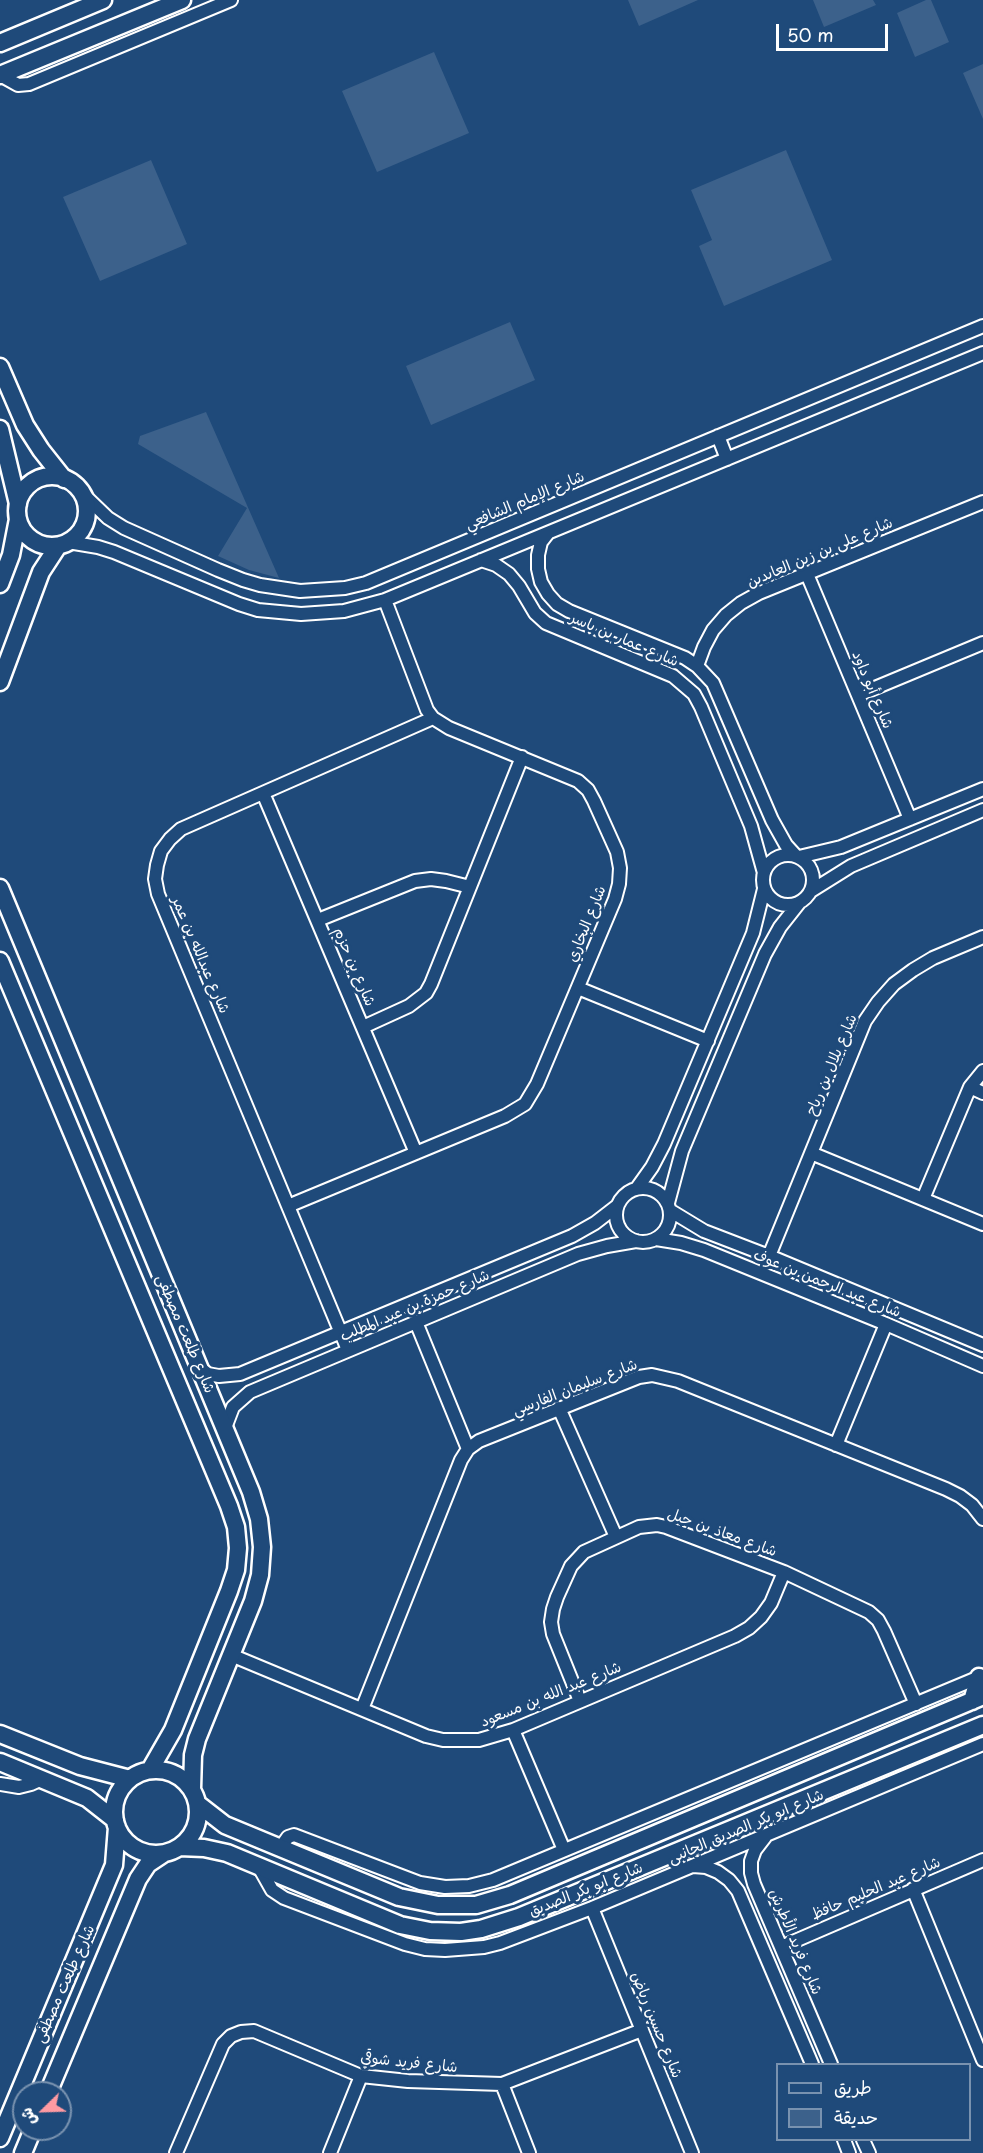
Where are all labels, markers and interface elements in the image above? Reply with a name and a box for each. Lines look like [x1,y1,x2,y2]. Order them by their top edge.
scale bar [779,12,892,50]
text: 50 m [787,21,834,48]
street label: شارع الإمام الشافعي [463,468,587,534]
street label: شارع على بن زين العابدين [744,514,896,592]
street label: شارع عمار بن ياسر [567,609,681,671]
street label: شارع أبو داود [848,648,896,732]
street label: شارع البخاري [564,883,610,965]
street label: شارع عبدالله بن عمر [167,894,233,1016]
street label: شارع بن حزم [329,925,379,1009]
street label: شارع بلال بن رباح [803,1012,861,1118]
street label: شارع عبد الرحمن بن عوف [751,1246,903,1322]
street label: شارع حمزة بن عبد المطلب [338,1266,492,1346]
street label: شارع طلعت مصطفى [152,1272,218,1396]
street label: شارع سليمان الفارسي [510,1356,640,1420]
street label: شارع معاذ بن جبل [665,1505,779,1561]
street label: شارع عبد الله بن مسعود [478,1658,624,1732]
street label: شارع ابو بكر الصديق الجانبى [665,1786,827,1868]
street label: شارع عبد الحليم حافظ [809,1854,943,1924]
street label: شارع ابو بكر الصديق [526,1859,646,1921]
street label: شارع فريد الأطرش [765,1886,825,1998]
street label: شارع طلعت مصطفى [31,1922,99,2046]
street label: شارع حسين رياض [626,1969,686,2081]
street label: شارع فريد شوقي [360,2049,458,2077]
legend [776,2063,971,2141]
text: طريق [834,2073,872,2100]
north arrow [12,2081,72,2141]
text: حديقة [834,2103,878,2130]
text: ش [13,2104,42,2130]

